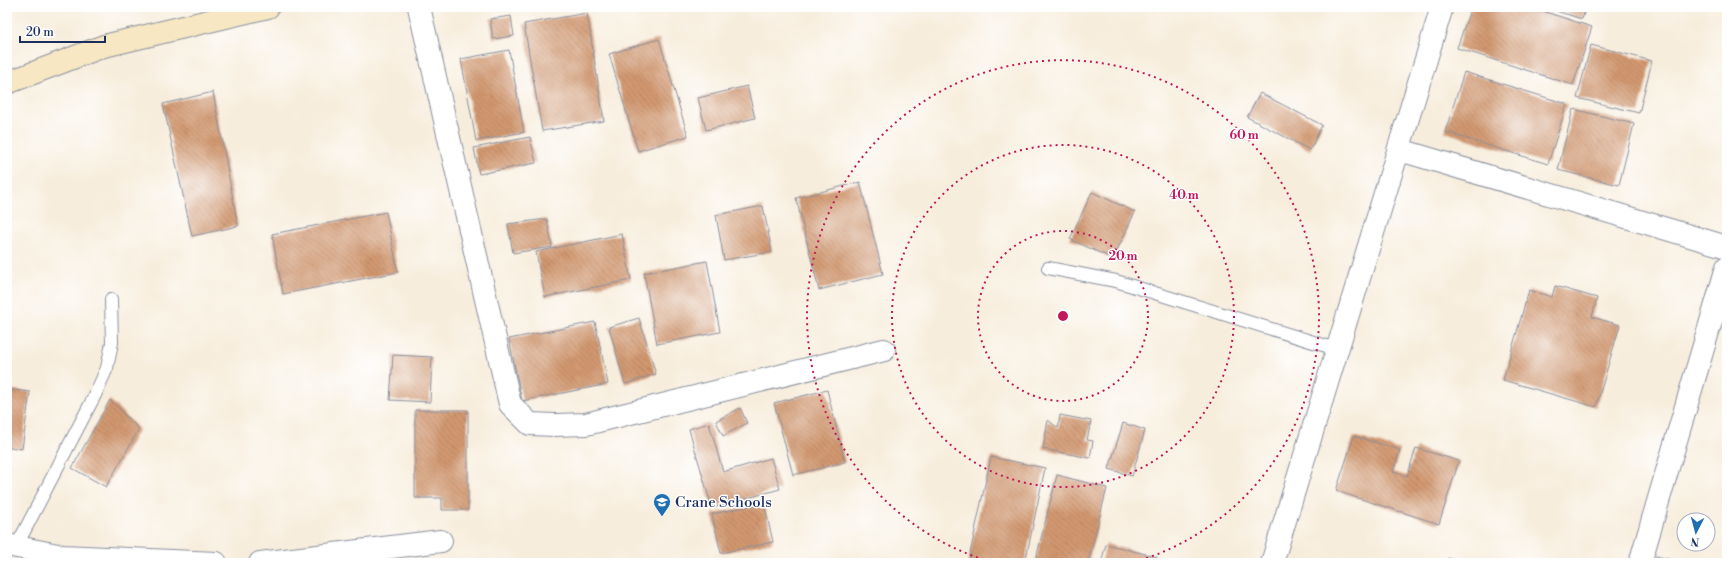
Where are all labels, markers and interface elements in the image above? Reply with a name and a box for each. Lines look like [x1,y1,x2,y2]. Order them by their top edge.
scale bar [20,18,105,44]
text: 20 m [26,25,54,40]
text: 60 m [1229,128,1259,143]
text: 40 m [1169,188,1199,203]
text: 20 m [1108,249,1138,264]
centre of rings [1056,309,1070,323]
school or university icon: Crane Schools [652,492,672,517]
place label: Crane Schools [675,493,772,512]
north arrow [1676,512,1716,552]
text: N [1690,534,1700,548]

